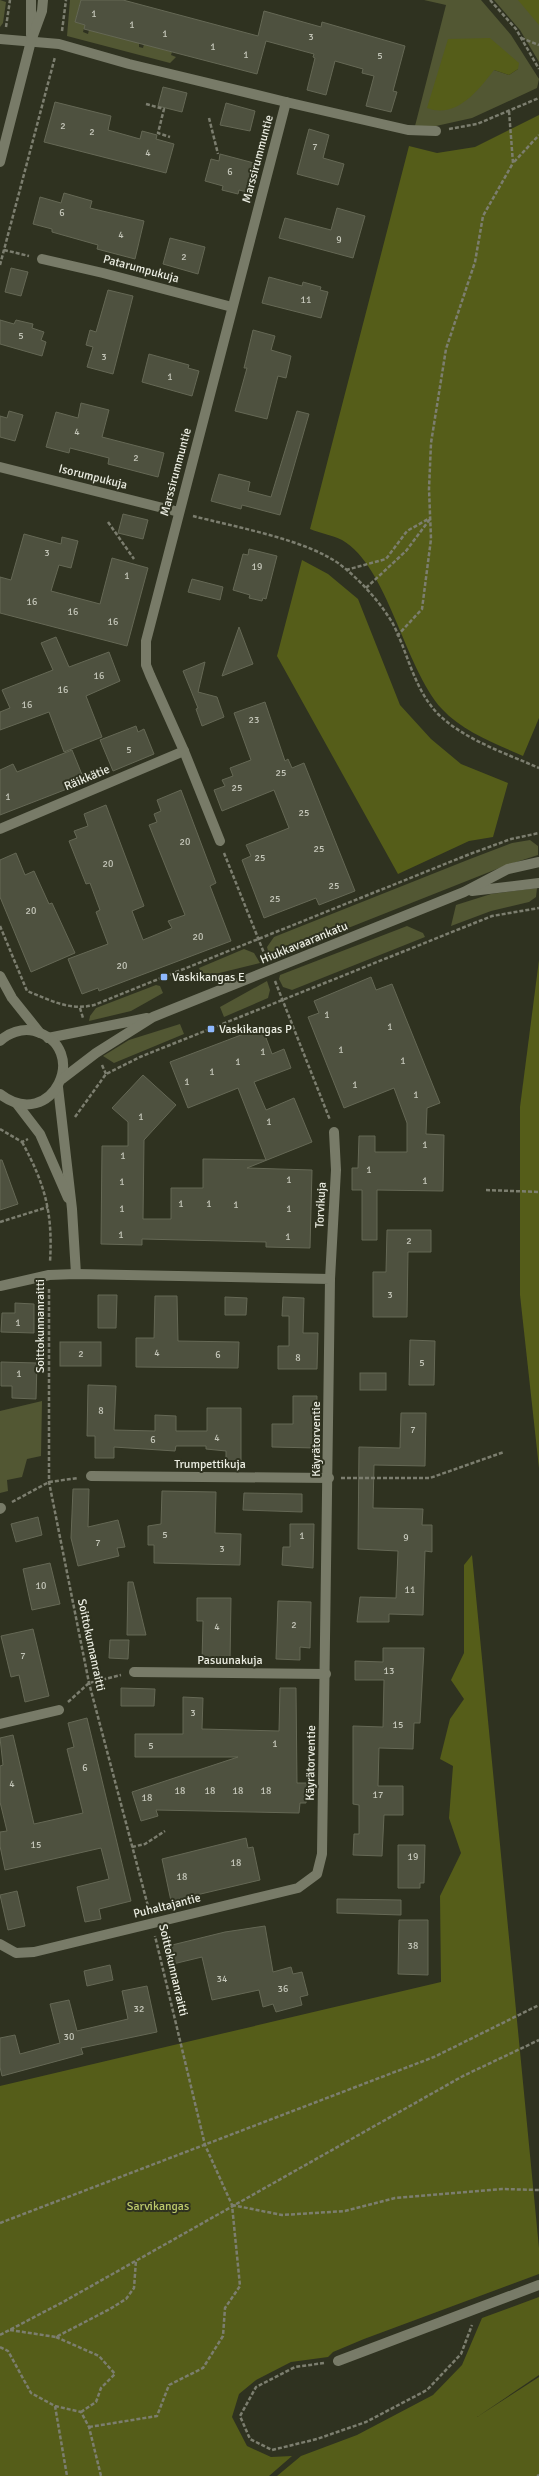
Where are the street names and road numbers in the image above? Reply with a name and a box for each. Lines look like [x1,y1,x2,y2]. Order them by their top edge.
street label: Marssirummuntie [239,113,277,205]
street label: Patarumpukuja [101,252,181,286]
street label: Marssirummuntie [157,426,195,518]
street label: Isorumpukuja [57,461,129,493]
street label: Räikkätie [62,762,112,794]
street label: Hiukkavaarankatu [258,919,350,967]
street label: Torvikuja [312,1182,330,1228]
street label: Soittokunnanraitti [33,1279,48,1373]
street label: Käyrätorventie [309,1401,324,1477]
street label: Trumpettikuja [174,1457,246,1472]
street label: Soittokunnanraitti [74,1597,108,1693]
street label: Pasuunakuja [197,1653,263,1668]
street label: Käyrätorventie [303,1725,319,1801]
street label: Puhaltajantie [132,1890,202,1922]
street label: Soittokunnanraitti [155,1922,191,2018]

